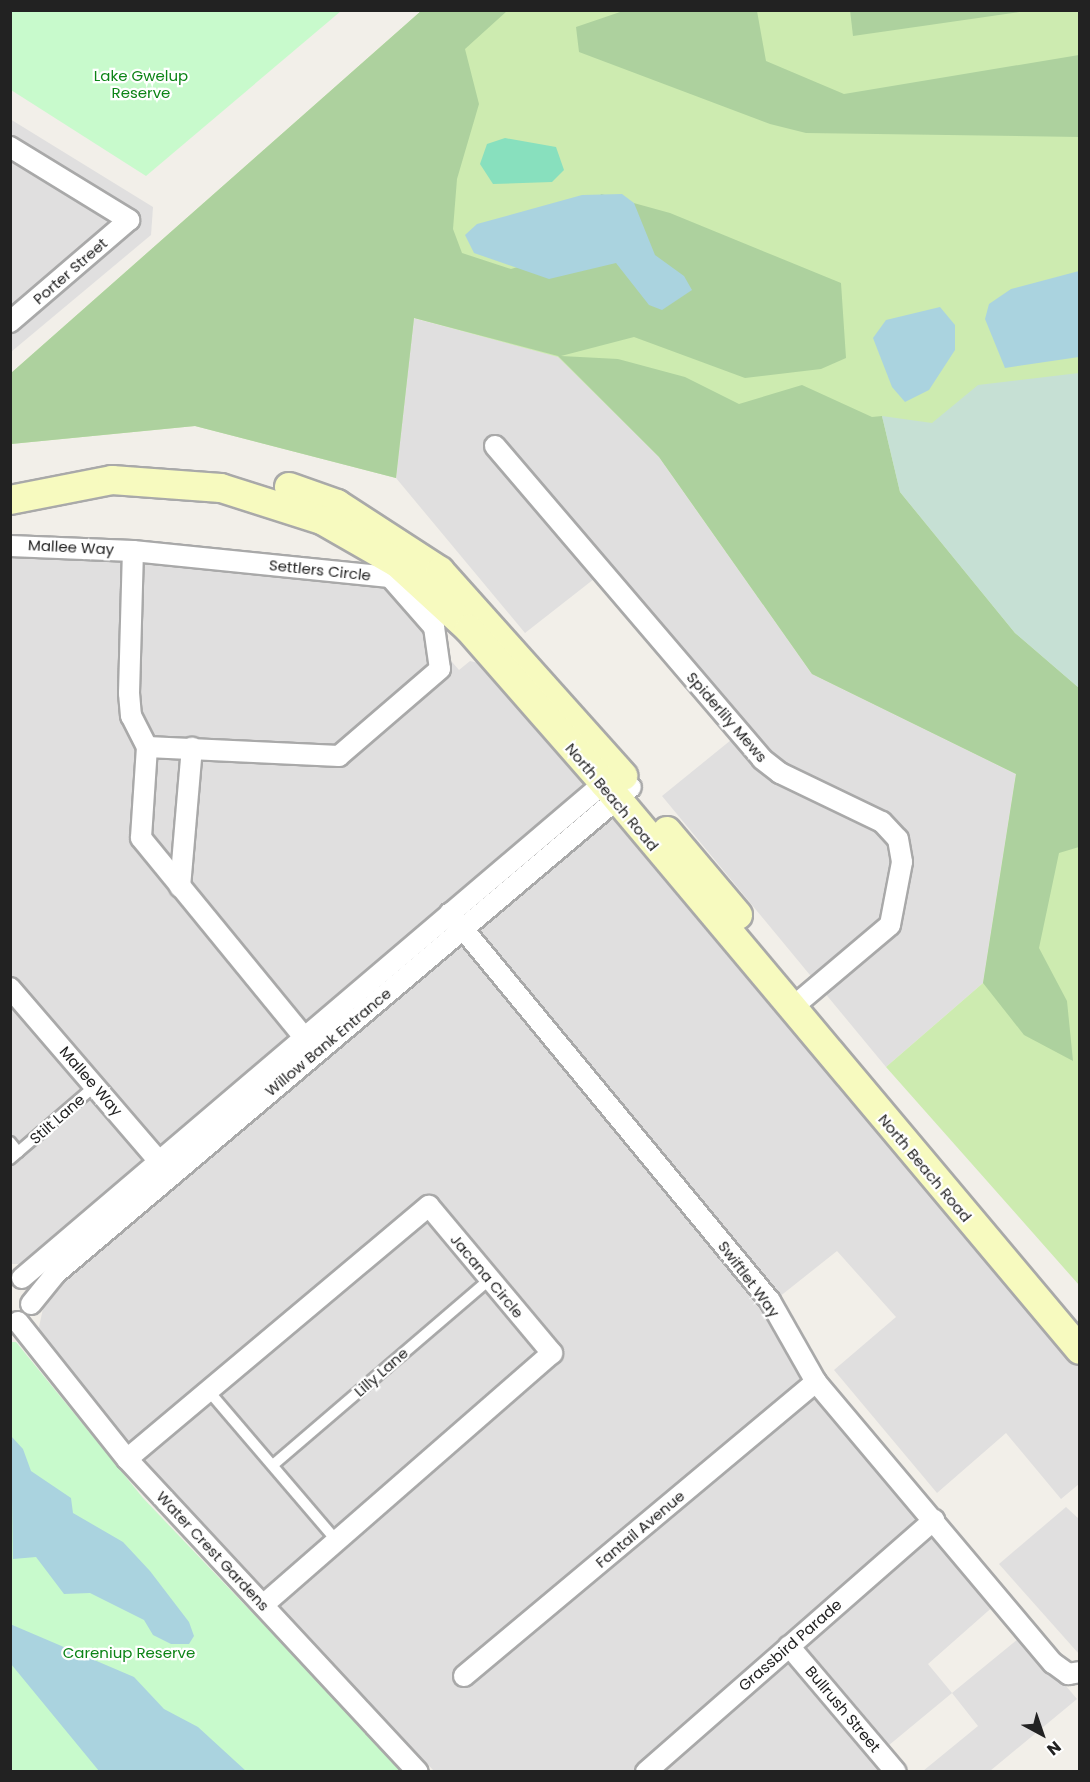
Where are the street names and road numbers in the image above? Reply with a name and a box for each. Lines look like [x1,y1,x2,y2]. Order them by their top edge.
street label: Porter Street [29,234,111,308]
street label: Mallee Way [27,536,115,558]
street label: Settlers Circle [268,556,372,584]
street label: Spiderlily Mews [683,668,771,766]
street label: North Beach Road [562,739,662,855]
street label: Willow Bank Entrance [261,984,395,1100]
street label: Mallee Way [56,1043,126,1119]
street label: Stilt Lane [26,1090,88,1148]
street label: North Beach Road [875,1110,975,1226]
street label: Jacana Circle [447,1230,527,1322]
street label: Swiftlet Way [714,1237,784,1321]
street label: Lilly Lane [350,1344,412,1400]
street label: Water Crest Gardens [153,1487,273,1615]
street label: Fantail Avenue [592,1487,688,1571]
street label: Grassbird Parade [735,1595,845,1695]
street label: Bullrush Street [802,1662,884,1756]

